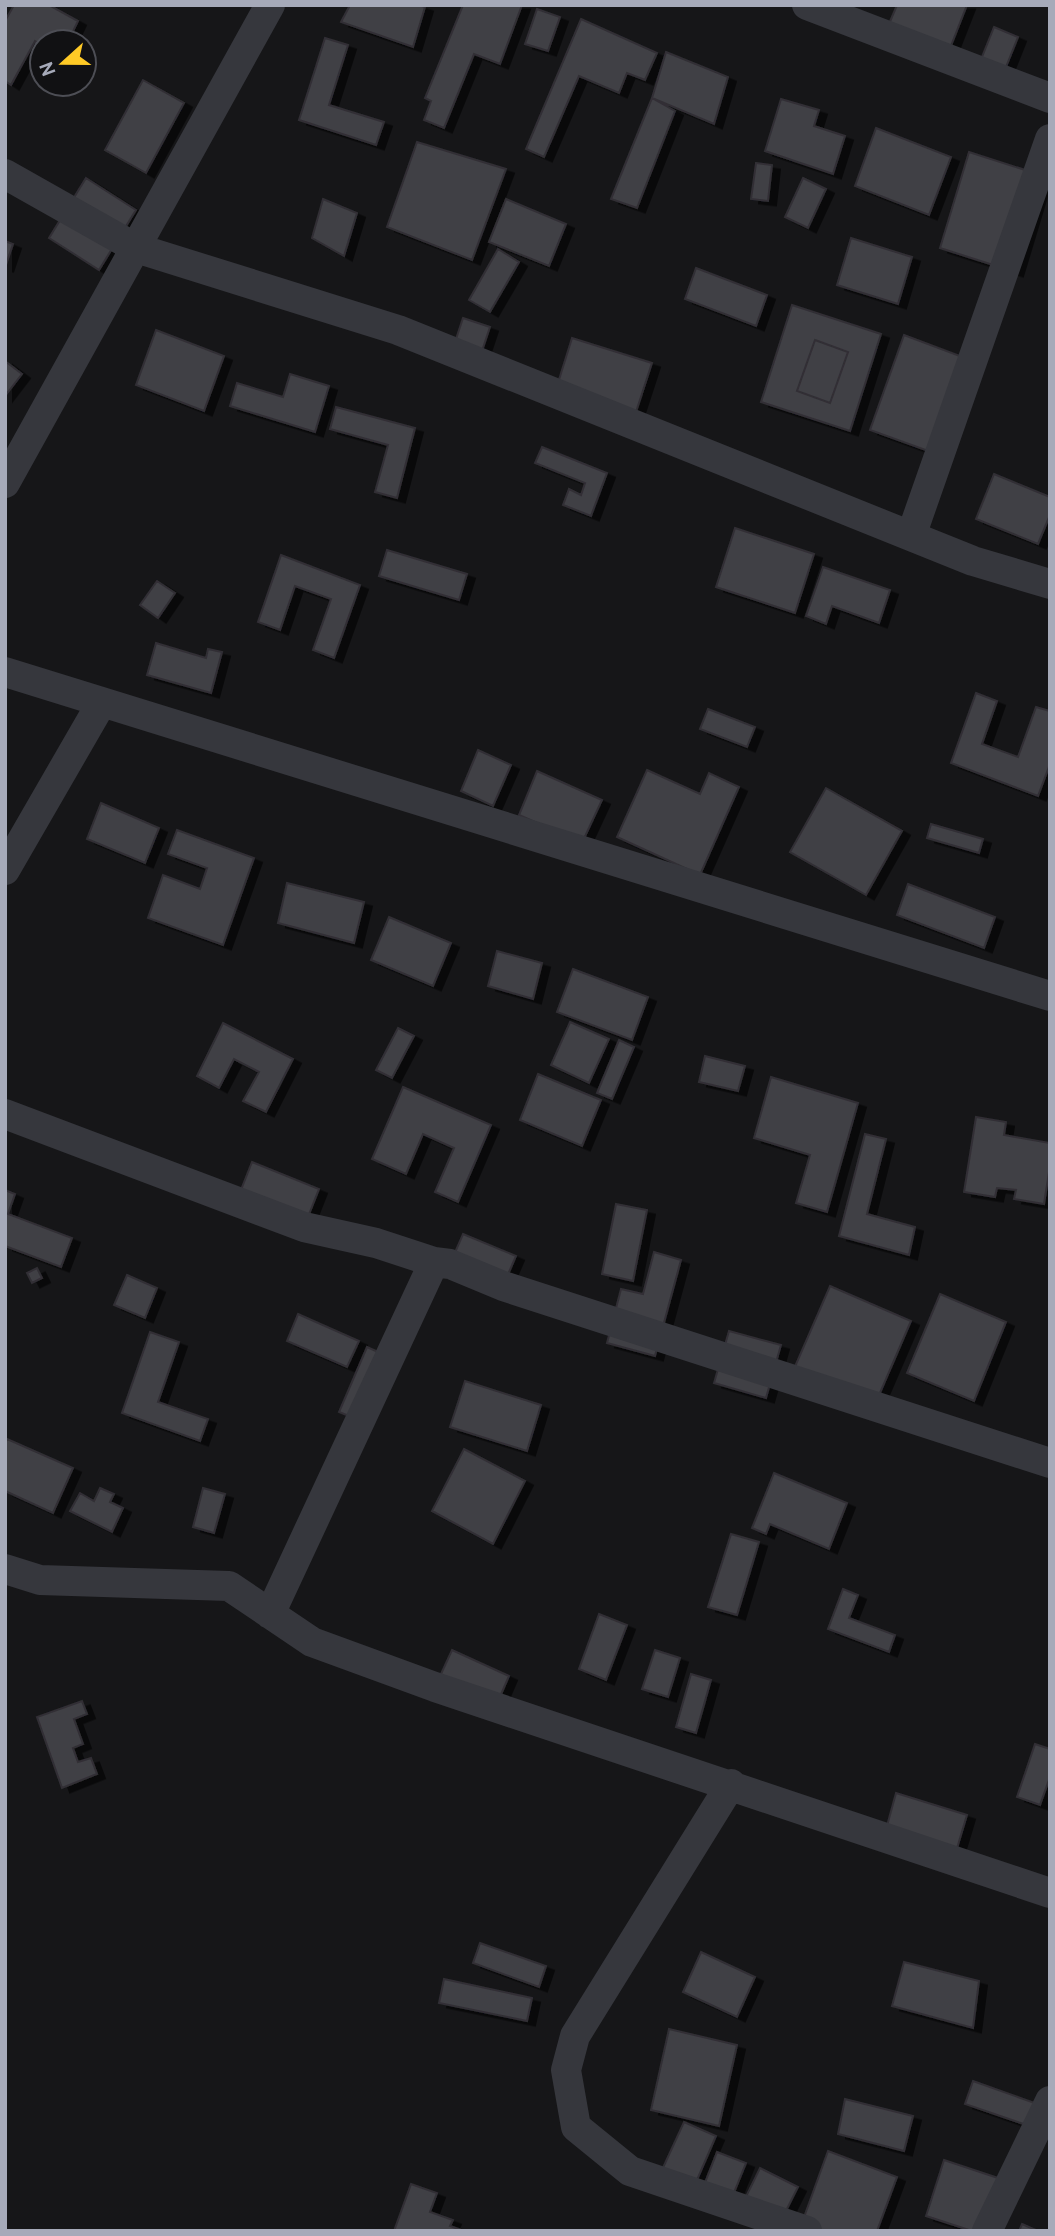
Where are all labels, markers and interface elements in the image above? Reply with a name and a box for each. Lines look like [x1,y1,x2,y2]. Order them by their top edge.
north arrow [28,28,98,98]
text: N [35,58,63,79]

